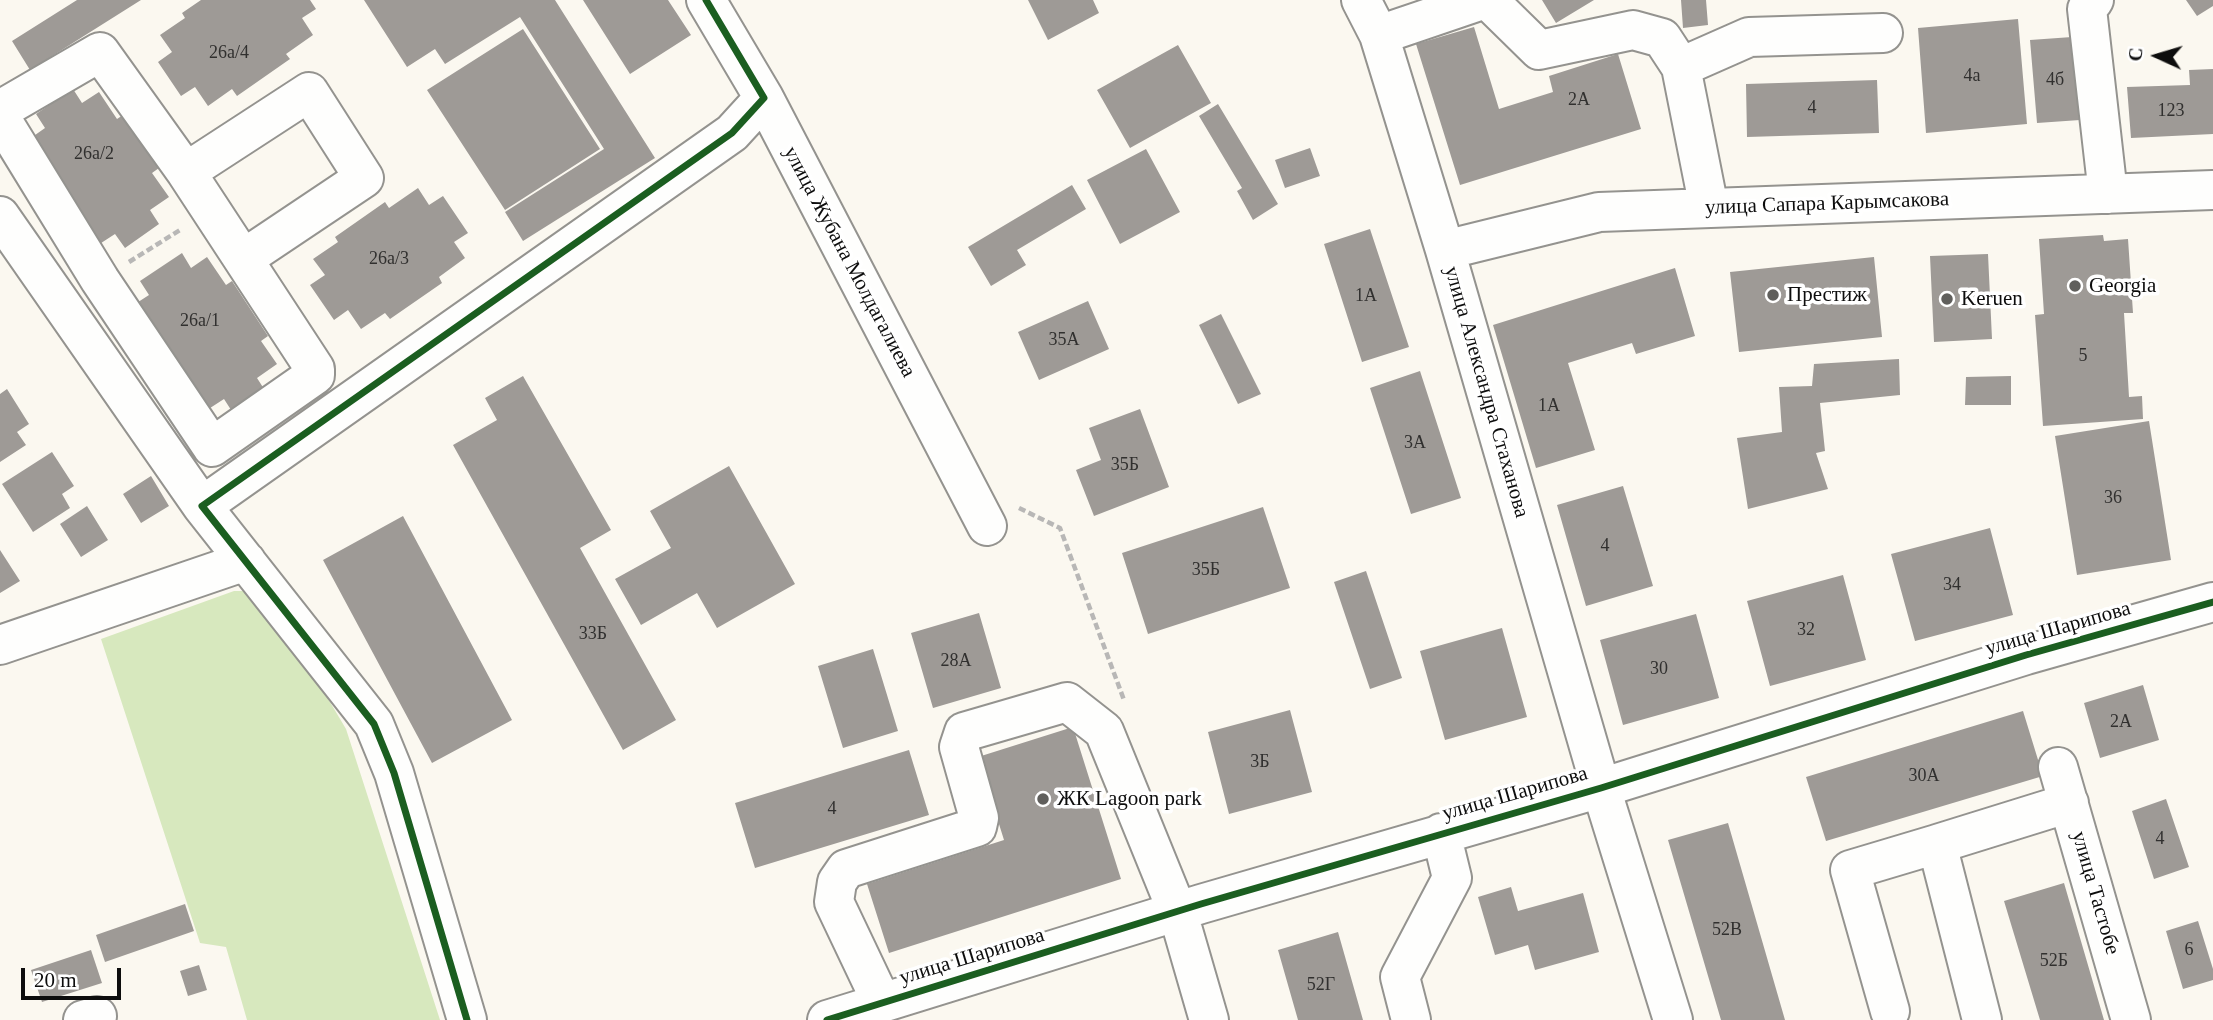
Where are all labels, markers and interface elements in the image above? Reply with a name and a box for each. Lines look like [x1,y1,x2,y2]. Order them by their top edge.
north arrow [2122,21,2192,91]
house number: 26а/4 [209,42,249,64]
text: С [2125,47,2147,62]
house number: 4а [1964,65,1980,87]
house number: 4б [2046,69,2064,91]
house number: 2А [1568,89,1590,111]
house number: 4 [1807,97,1816,119]
house number: 123 [2158,100,2185,122]
street label: улица Жубана Молдагалиева [777,142,921,382]
house number: 26а/2 [74,143,114,165]
street label: улица Сапара Карымсакова [1705,187,1949,221]
house number: 26а/3 [369,248,409,270]
street label: улица Александра Стаханова [1438,263,1534,521]
place label: Georgia [2089,273,2156,299]
marker: Georgia [2067,278,2083,294]
place label: Престиж [1787,282,1867,308]
house number: 1А [1355,285,1377,307]
place label: Keruen [1961,286,2023,312]
marker: Престиж [1765,287,1781,303]
marker: Keruen [1939,291,1955,307]
house number: 26а/1 [180,310,220,332]
house number: 35А [1049,329,1079,351]
house number: 5 [2078,345,2088,367]
house number: 1А [1538,395,1560,417]
house number: 3А [1404,432,1426,454]
house number: 35Б [1111,454,1139,476]
house number: 36 [2104,487,2122,509]
house number: 4 [1600,535,1610,557]
house number: 35Б [1192,559,1220,581]
house number: 34 [1943,574,1961,596]
street label: улица Шарипова [1982,596,2134,662]
house number: 32 [1797,619,1815,641]
house number: 33Б [579,623,607,645]
house number: 28А [941,650,971,672]
house number: 30 [1650,658,1668,680]
house number: 2А [2110,711,2132,733]
house number: 3Б [1250,751,1270,773]
street label: улица Шарипова [1439,761,1591,827]
house number: 30А [1909,765,1939,787]
place label: ЖК Lagoon park [1057,786,1202,812]
marker: ЖК Lagoon park [1035,791,1051,807]
house number: 4 [828,798,836,820]
street label: улица Тастобе [2065,828,2125,958]
house number: 4 [2155,828,2164,850]
house number: 52В [1712,919,1742,941]
street label: улица Шарипова [897,923,1047,991]
house number: 6 [2184,939,2194,961]
house number: 52Б [2040,950,2068,972]
scale bar [24,954,124,998]
text: 20 m [34,968,77,992]
house number: 52Г [1307,974,1335,996]

